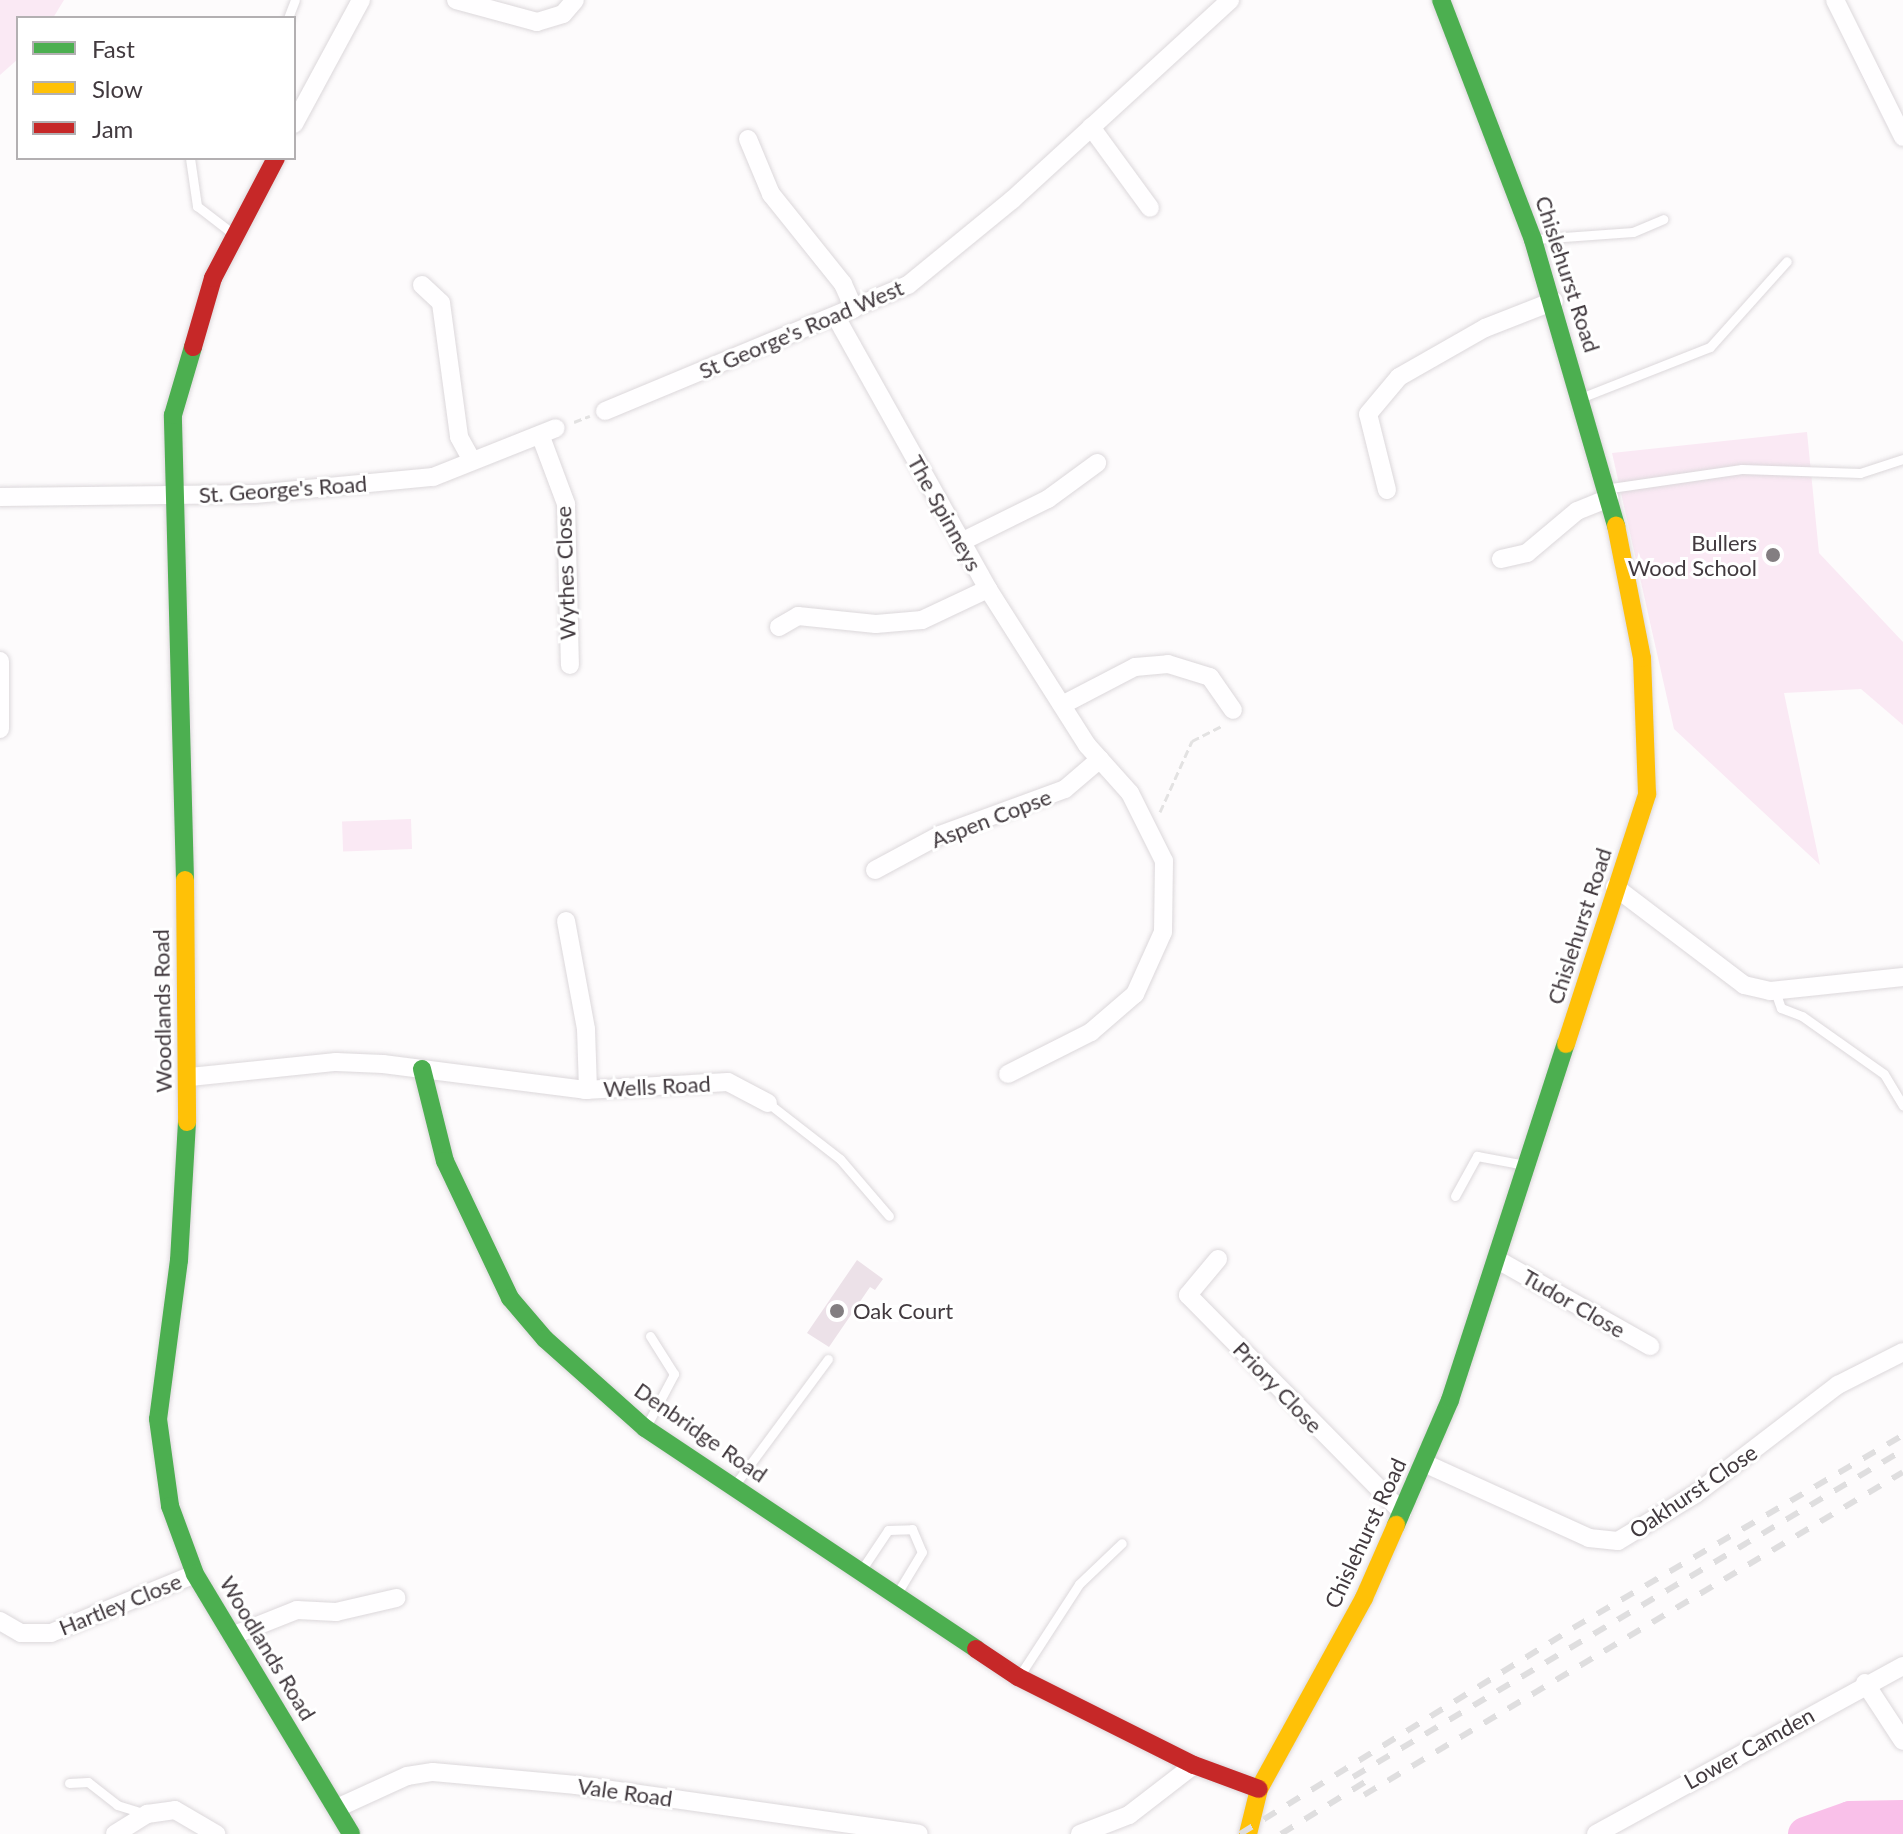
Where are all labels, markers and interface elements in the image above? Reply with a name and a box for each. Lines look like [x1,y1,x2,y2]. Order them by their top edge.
legend [16,16,296,160]
text: Fast [92,34,135,63]
text: Slow [92,74,143,103]
text: Jam [92,114,133,143]
street label: Chislehurst Road [1530,192,1606,356]
street label: St George's Road West [695,274,907,384]
street label: The Spinneys [902,451,988,575]
street label: St. George's Road [198,470,368,508]
street label: Wythes Close [549,505,581,641]
place label: Bullers Wood School [1628,529,1757,580]
marker: Bullers Wood School [1764,546,1782,564]
street label: Aspen Copse [927,783,1055,853]
street label: Chislehurst Road [1541,844,1617,1008]
street label: Woodlands Road [147,929,177,1093]
street label: Wells Road [603,1070,711,1102]
street label: Tudor Close [1518,1263,1630,1343]
place label: Oak Court [853,1298,953,1324]
marker: Oak Court [828,1302,846,1320]
street label: Priory Close [1228,1336,1328,1438]
street label: Denbridge Road [630,1377,772,1487]
street label: Oakhurst Close [1624,1439,1762,1543]
street label: Chislehurst Road [1319,1454,1411,1612]
street label: Hartley Close [55,1567,185,1641]
street label: Woodlands Road [215,1571,321,1725]
street label: Lower Camden [1679,1701,1819,1795]
street label: Vale Road [576,1772,674,1812]

